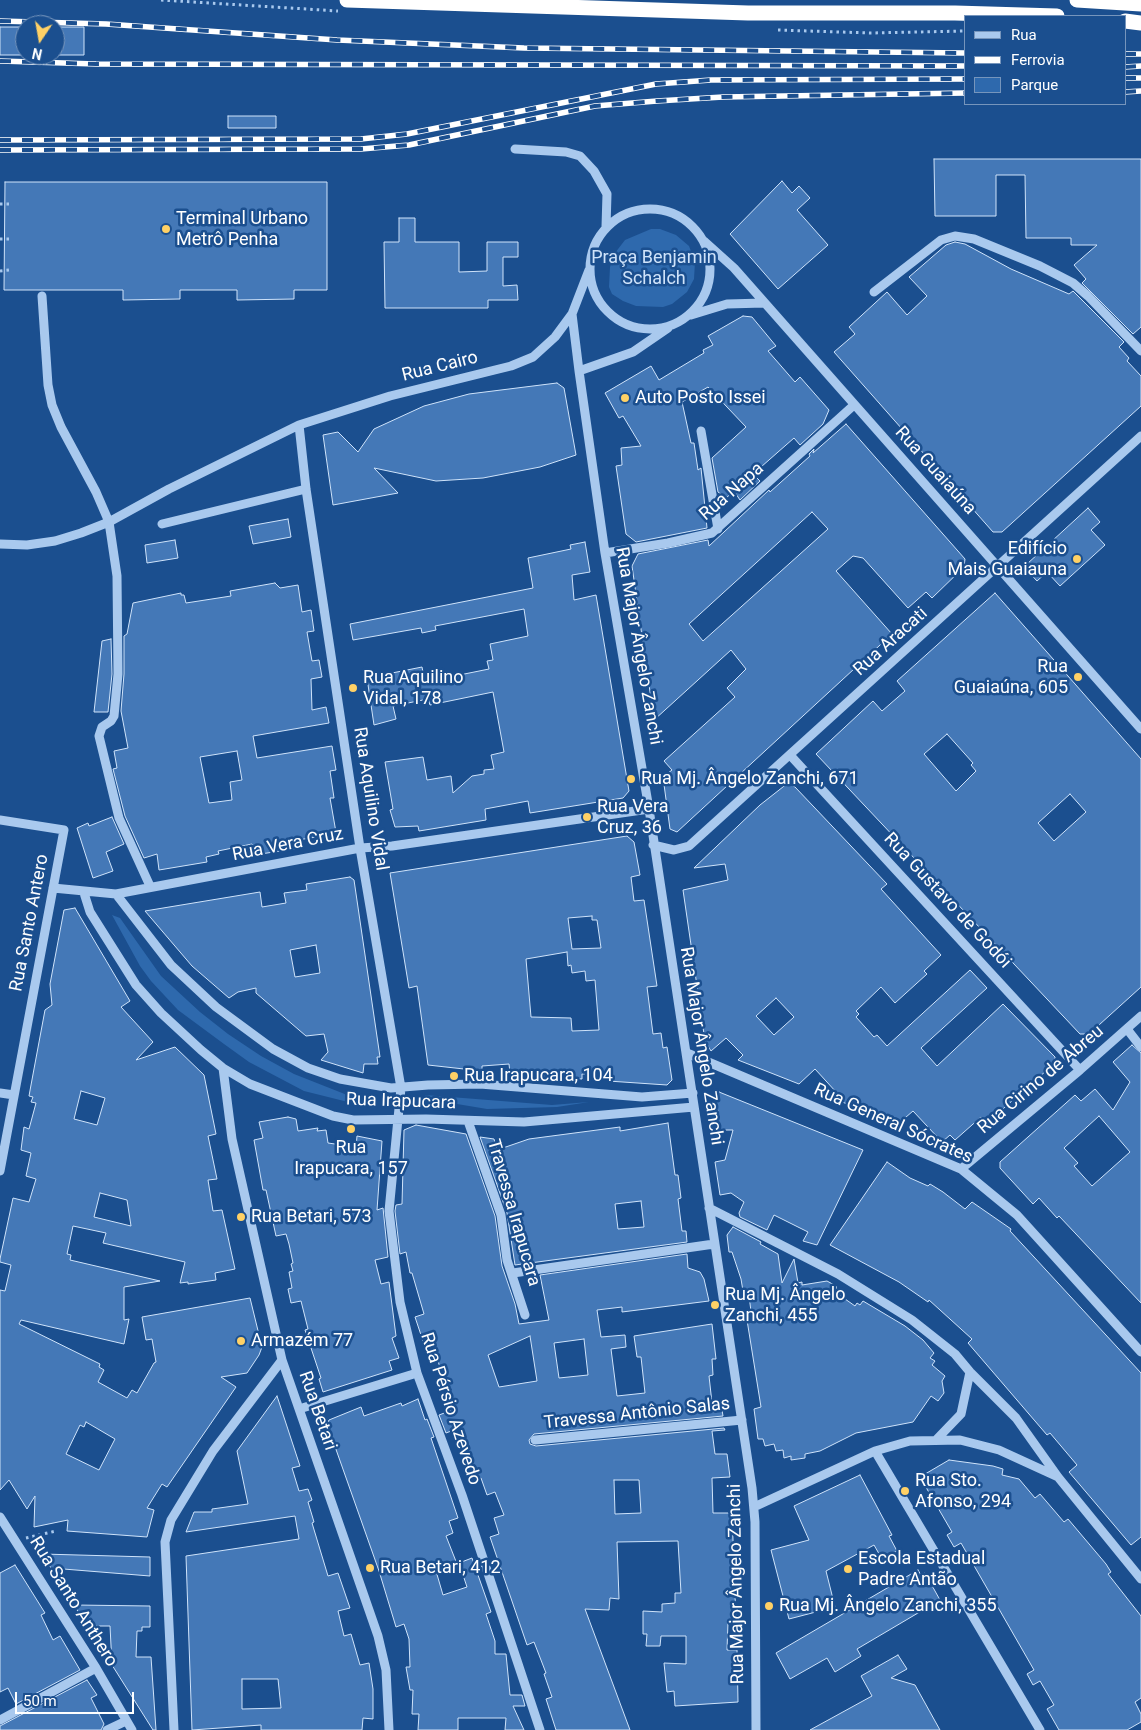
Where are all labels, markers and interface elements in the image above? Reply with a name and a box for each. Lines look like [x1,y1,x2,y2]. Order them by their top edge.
north arrow [15,15,65,65]
legend [964,15,1126,105]
text: Rua [1011,26,1037,44]
text: N [31,45,44,63]
text: Ferrovia [1011,51,1065,69]
text: Parque [1011,76,1058,94]
place label: Terminal Urbano Metrô Penha [176,208,308,250]
marker: Terminal Urbano Metrô Penha [160,223,172,235]
park label: Praça Benjamin Schalch [591,247,717,290]
street label: Rua Cairo [400,347,480,387]
place label: Auto Posto Issei [635,387,766,409]
marker: Auto Posto Issei [619,392,631,404]
street label: Rua Guaiaúna [890,423,980,519]
street label: Rua Napa [696,458,768,526]
place label: Edifício Mais Guaiauna [948,538,1067,580]
street label: Rua Major Ângelo Zanchi [610,545,666,747]
marker: Edifício Mais Guaiauna [1071,553,1083,565]
street label: Rua Aracati [850,603,932,681]
place label: Rua Guaiaúna, 605 [954,656,1068,699]
place label: Rua Aquilino Vidal, 178 [363,667,464,710]
marker: Rua Guaiaúna, 605 [1072,671,1084,683]
marker: Rua Aquilino Vidal, 178 [347,682,359,694]
street label: Rua Aquilino Vidal [348,726,392,872]
place label: Rua Mj. Ângelo Zanchi, 671 [641,768,859,790]
marker: Rua Mj. Ângelo Zanchi, 671 [625,773,637,785]
place label: Rua Vera Cruz, 36 [597,796,668,839]
marker: Rua Vera Cruz, 36 [581,811,593,823]
street label: Rua Vera Cruz [231,824,345,866]
street label: Rua Gustavo de Godói [879,829,1015,973]
street label: Rua Santo Antero [6,853,54,993]
street label: Rua Major Ângelo Zanchi [675,945,727,1147]
street label: Rua Cirino de Abreu [974,1021,1108,1139]
place label: Rua Irapucara, 104 [464,1065,613,1087]
marker: Rua Irapucara, 104 [448,1070,460,1082]
street label: Rua General Sócrates [810,1079,976,1169]
street label: Rua Irapucara [345,1089,457,1115]
marker: Rua Irapucara, 157 [345,1123,357,1135]
place label: Rua Irapucara, 157 [294,1137,408,1180]
street label: Travessa Irapucara [482,1137,544,1289]
place label: Rua Betari, 573 [251,1206,372,1228]
marker: Rua Betari, 573 [235,1211,247,1223]
place label: Rua Mj. Ângelo Zanchi, 455 [725,1284,845,1326]
marker: Rua Mj. Ângelo Zanchi, 455 [709,1299,721,1311]
place label: Armazém 77 [251,1330,353,1352]
street label: Rua Pérsio Azevedo [415,1330,485,1488]
marker: Armazém 77 [235,1335,247,1347]
street label: Rua Betari [293,1369,341,1453]
street label: Travessa Antônio Salas [543,1393,731,1435]
place label: Rua Sto. Afonso, 294 [915,1470,1011,1512]
street label: Rua Major Ângelo Zanchi [724,1484,750,1684]
marker: Rua Sto. Afonso, 294 [899,1485,911,1497]
street label: Rua Santo Anthero [24,1533,122,1671]
place label: Escola Estadual Padre Antão [858,1548,985,1590]
place label: Rua Betari, 412 [380,1557,501,1579]
marker: Rua Betari, 412 [364,1562,376,1574]
marker: Escola Estadual Padre Antão [842,1563,854,1575]
place label: Rua Mj. Ângelo Zanchi, 355 [779,1595,997,1617]
marker: Rua Mj. Ângelo Zanchi, 355 [763,1600,775,1612]
scale bar [18,1682,136,1714]
text: 50 m [23,1692,57,1710]

